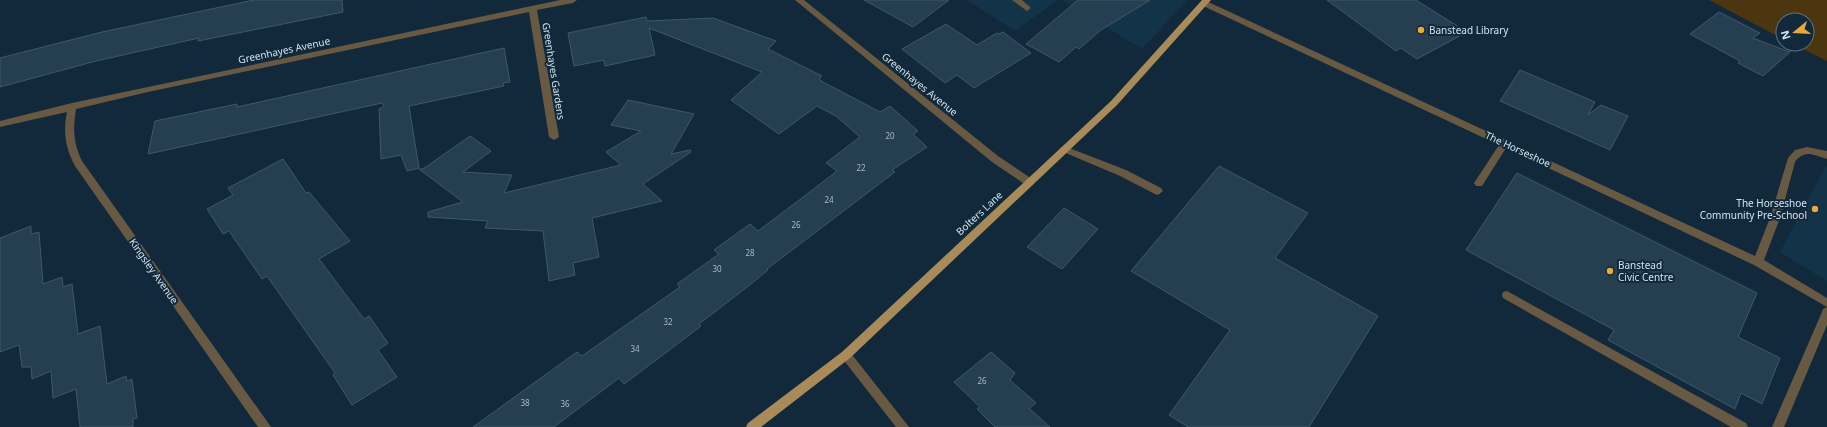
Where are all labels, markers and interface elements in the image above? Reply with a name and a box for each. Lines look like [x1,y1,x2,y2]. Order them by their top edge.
north arrow [1775,12,1815,52]
street label: Greenhayes Gardens [539,21,569,121]
place label: Banstead Library [1429,23,1509,37]
marker: Banstead Library [1416,25,1426,35]
text: N [1776,29,1794,42]
street label: Greenhayes Avenue [237,33,332,67]
street label: Greenhayes Avenue [879,49,961,119]
street label: The Horseshoe [1483,128,1553,170]
house number: 20 [885,130,895,141]
house number: 22 [856,162,866,173]
street label: Bolters Lane [953,188,1005,238]
house number: 24 [824,194,834,205]
place label: The Horseshoe Community Pre-School [1700,196,1807,222]
marker: The Horseshoe Community Pre-School [1810,204,1820,214]
house number: 26 [791,219,801,230]
street label: Kingsley Avenue [126,236,182,307]
house number: 28 [745,247,755,258]
place label: Banstead Civic Centre [1618,258,1674,284]
house number: 30 [712,263,722,274]
marker: Banstead Civic Centre [1605,266,1615,276]
house number: 32 [663,316,673,327]
house number: 34 [630,343,640,354]
house number: 26 [977,375,987,386]
house number: 38 [520,397,530,408]
house number: 36 [560,398,570,409]

